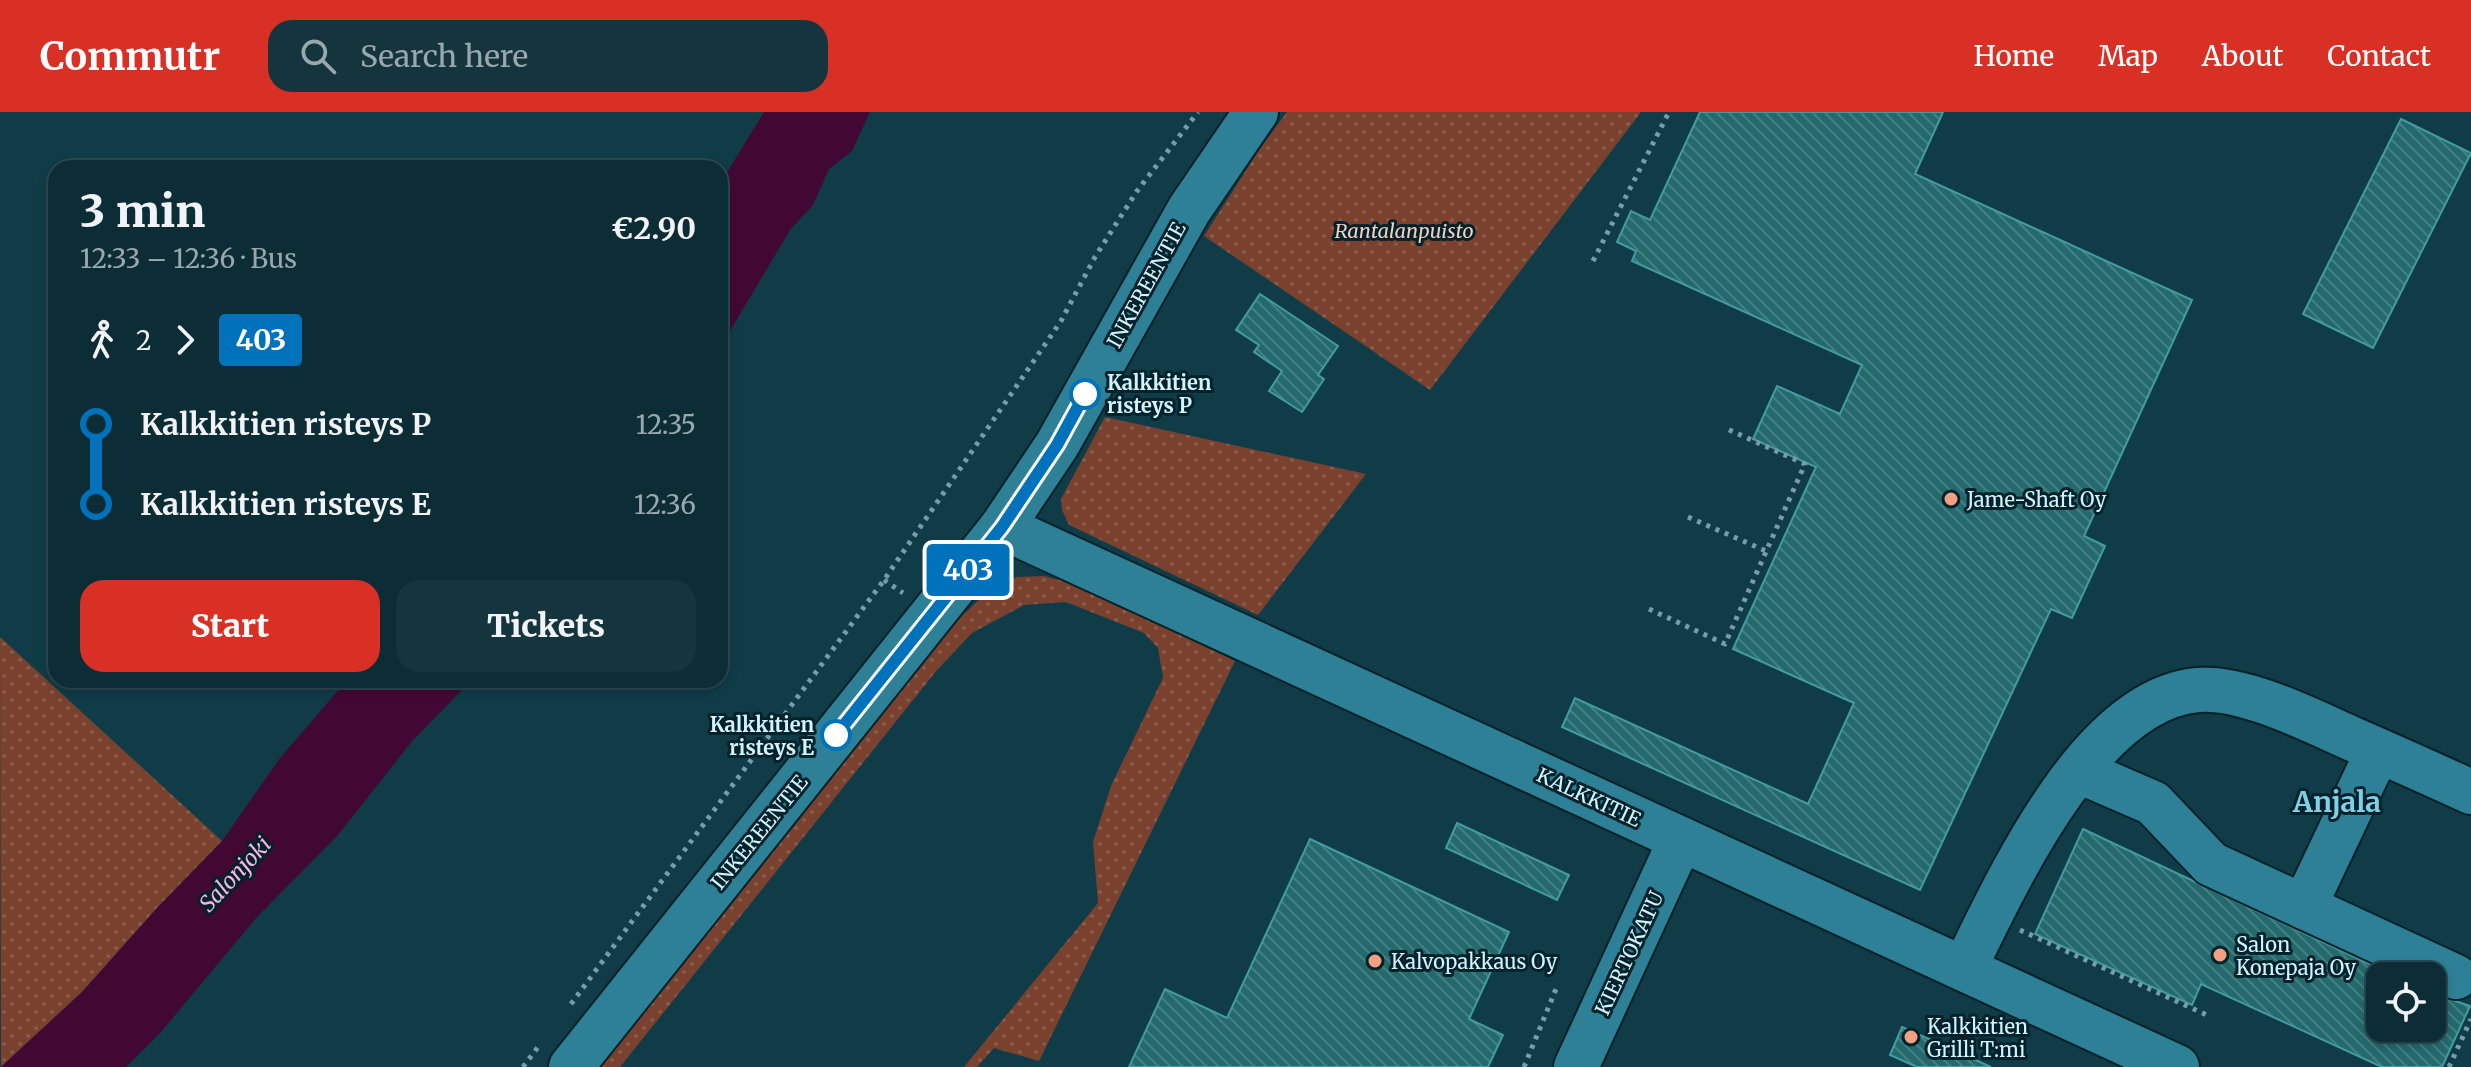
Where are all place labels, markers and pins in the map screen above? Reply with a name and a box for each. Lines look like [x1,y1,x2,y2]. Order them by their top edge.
place label: Kalkkitien risteys P [1107,370,1212,418]
marker: Kalkkitien risteys P [1070,379,1100,409]
place label: Jame-Shaft Oy [1966,487,2107,512]
marker: Jame-Shaft Oy [1942,490,1960,508]
place label: Kalkkitien risteys E [710,712,814,760]
marker: Kalkkitien risteys E [821,720,851,750]
place label: Salon Konepaja Oy [2236,932,2356,980]
marker: Salon Konepaja Oy [2211,946,2229,964]
place label: Kalvopakkaus Oy [1391,949,1558,974]
marker: Kalvopakkaus Oy [1366,952,1384,970]
place label: Kalkkitien Grilli T:mi [1927,1014,2028,1062]
marker: Kalkkitien Grilli T:mi [1902,1028,1920,1046]

